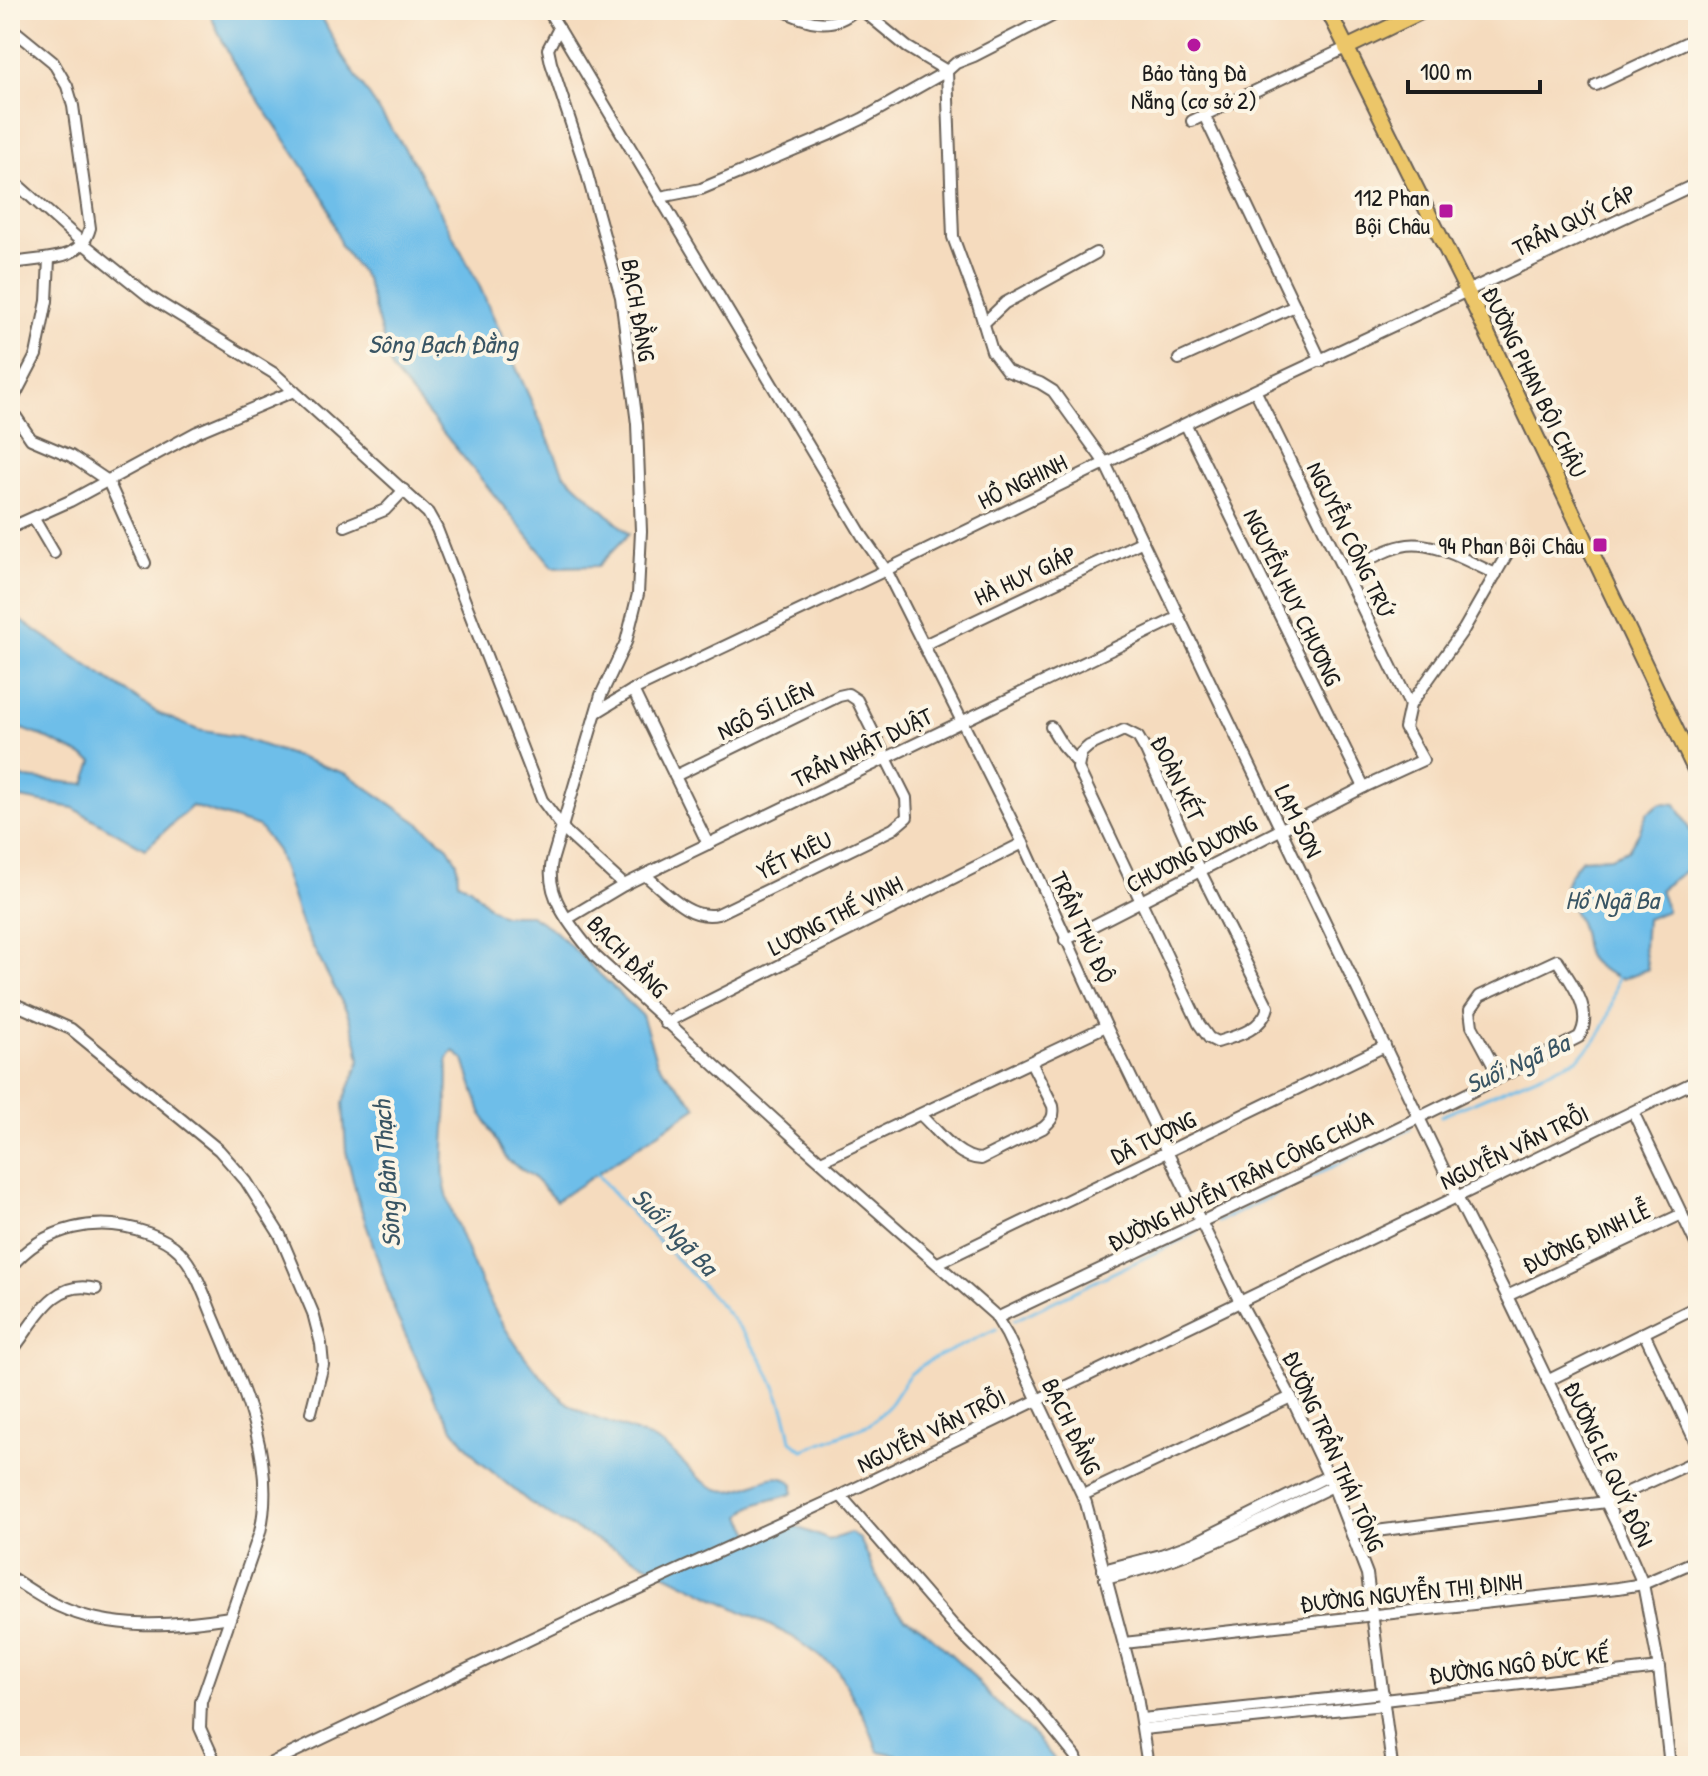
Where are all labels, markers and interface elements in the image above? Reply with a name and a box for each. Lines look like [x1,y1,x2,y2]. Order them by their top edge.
marker: Bảo tàng Đà Nẵng (cơ sở 2) [1185,36,1203,54]
scale bar [1408,44,1540,94]
text: 100 m [1420,55,1472,87]
place label: Bảo tàng Đà Nẵng (cơ sở 2) [1131,56,1257,116]
street label: TRẦN QUÝ CÁP [1507,176,1641,264]
place label: 112 Phan Bội Châu [1354,181,1430,241]
marker: 112 Phan Bội Châu [1437,202,1455,220]
street label: BẠCH ĐẰNG [614,257,664,364]
street label: ĐƯỜNG PHAN BỘI CHÂU [1475,281,1595,483]
water label: Sông Bạch Đằng [368,326,519,362]
street label: HỒ NGHINH [972,446,1072,516]
street label: NGUYỄN CÔNG TRỨ [1300,456,1403,623]
street label: NGUYỄN HUY CHƯƠNG [1236,503,1350,691]
place label: 94 Phan Bội Châu [1438,529,1584,561]
marker: 94 Phan Bội Châu [1591,536,1609,554]
street label: HÀ HUY GIÁP [969,537,1081,613]
street label: NGÔ SĨ LIÊN [712,673,818,747]
street label: TRẦN NHẬT DUẬT [787,699,938,795]
street label: ĐOÀN KẾT [1144,730,1213,827]
street label: LAM SƠN [1268,779,1330,863]
street label: CHƯƠNG DƯƠNG [1120,806,1262,900]
street label: YẾT KIÊU [751,823,837,887]
street label: TRẦN THỦ ĐỘ [1043,866,1123,988]
street label: LƯƠNG THẾ VINH [762,867,908,963]
water label: Hồ Ngã Ba [1565,882,1662,918]
street label: BẠCH ĐẰNG [581,908,676,1004]
water label: Suối Ngã Ba [1460,1024,1577,1102]
water label: Sông Bàn Thạch [363,1097,410,1249]
street label: NGUYỄN VĂN TRỖI [1434,1097,1594,1197]
street label: ĐƯỜNG HUYỀN TRÂN CÔNG CHÚA [1102,1102,1378,1258]
street label: DÃ TƯỢNG [1105,1103,1201,1171]
water label: Suối Ngã Ba [624,1179,728,1285]
street label: ĐƯỜNG ĐINH LỄ [1517,1193,1655,1281]
street label: ĐƯỜNG TRẦN THÁI TÔNG [1275,1346,1393,1557]
street label: BẠCH ĐẰNG [1035,1373,1109,1480]
street label: ĐƯỜNG LÊ QUÝ ĐÔN [1557,1376,1661,1552]
street label: NGUYỄN VĂN TRỖI [851,1380,1011,1480]
street label: ĐƯỜNG NGUYỄN THỊ ĐỊNH [1298,1564,1524,1620]
street label: ĐƯỜNG NGÔ ĐỨC KẾ [1427,1637,1612,1691]

